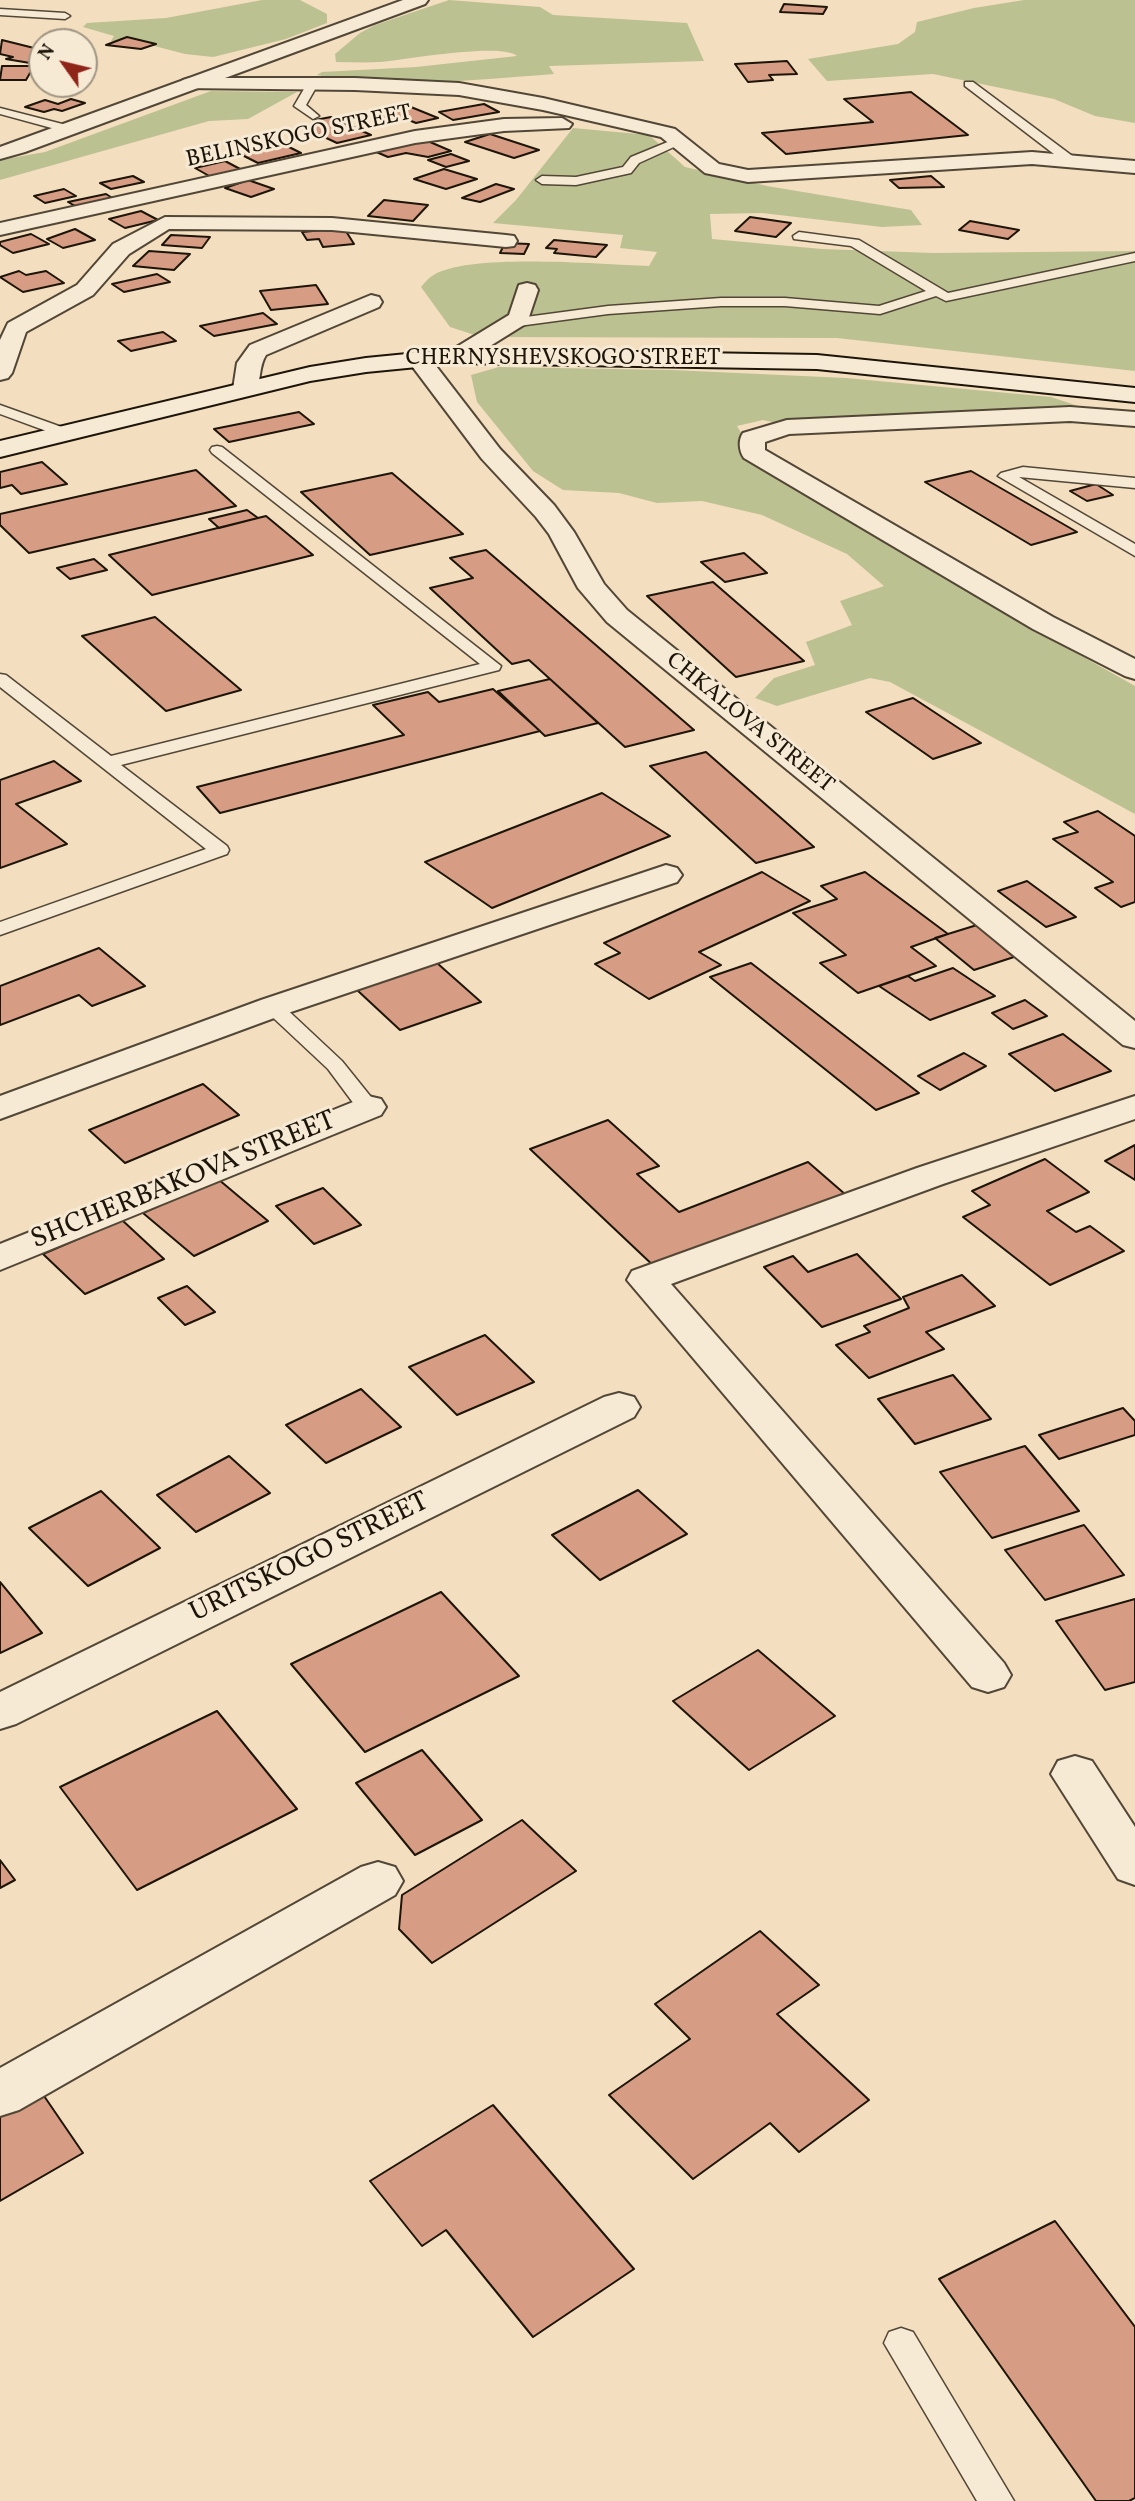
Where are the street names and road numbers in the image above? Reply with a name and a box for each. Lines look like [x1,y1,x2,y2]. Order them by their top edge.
street label: BELINSKOGO STREET [184,101,414,175]
street label: CHERNYSHEVSKOGO STREET [405,346,721,374]
street label: CHKALOVA STREET [660,648,838,800]
street label: SHCHERBAKOVA STREET [27,1105,341,1259]
street label: URITSKOGO STREET [185,1487,435,1631]

